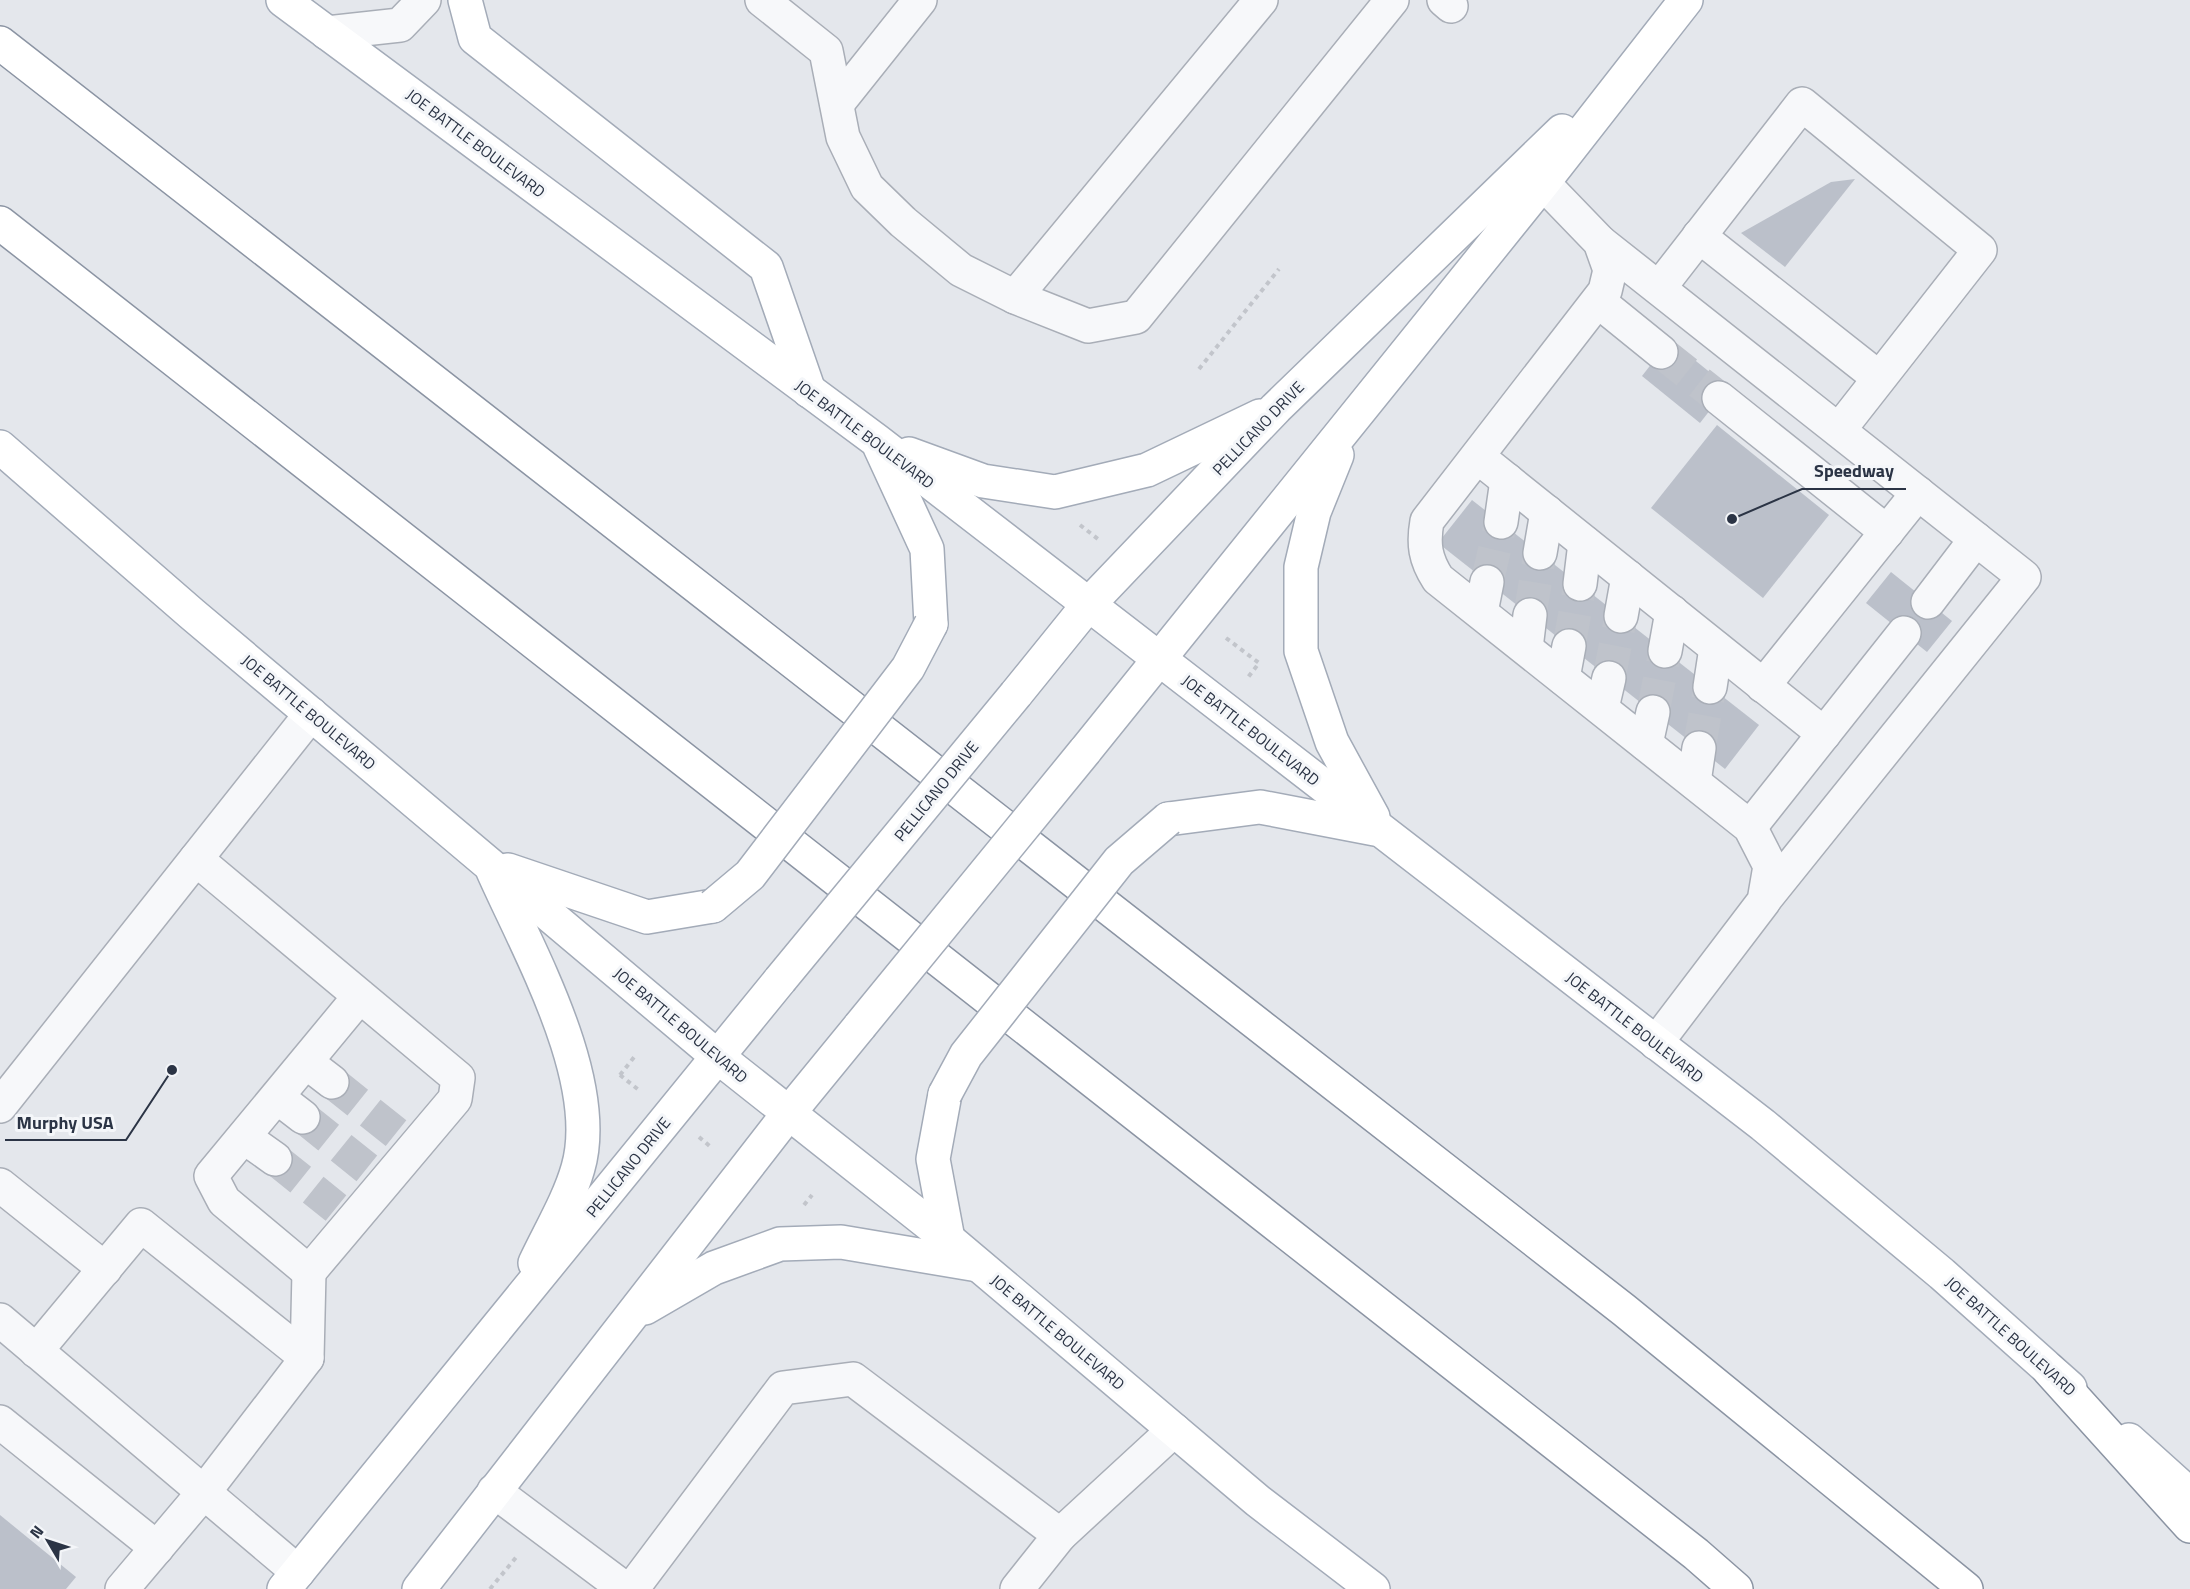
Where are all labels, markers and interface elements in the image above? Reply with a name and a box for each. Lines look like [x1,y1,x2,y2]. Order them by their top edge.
street label: JOE BATTLE BOULEVARD [401,83,551,203]
street label: JOE BATTLE BOULEVARD [790,374,940,494]
street label: PELLICANO DRIVE [1207,375,1309,481]
callout: Speedway [1802,453,1906,489]
text: Speedway [1814,457,1894,484]
street label: JOE BATTLE BOULEVARD [237,649,381,775]
street label: JOE BATTLE BOULEVARD [1177,669,1325,791]
street label: PELLICANO DRIVE [888,736,984,846]
street label: JOE BATTLE BOULEVARD [609,962,753,1088]
street label: JOE BATTLE BOULEVARD [1561,966,1709,1088]
callout: Murphy USA [5,1104,126,1140]
text: Murphy USA [17,1109,114,1136]
street label: PELLICANO DRIVE [580,1112,676,1222]
street label: JOE BATTLE BOULEVARD [986,1269,1130,1395]
street label: JOE BATTLE BOULEVARD [1940,1271,2082,1401]
north arrow [18,1511,78,1571]
text: N [24,1520,49,1543]

